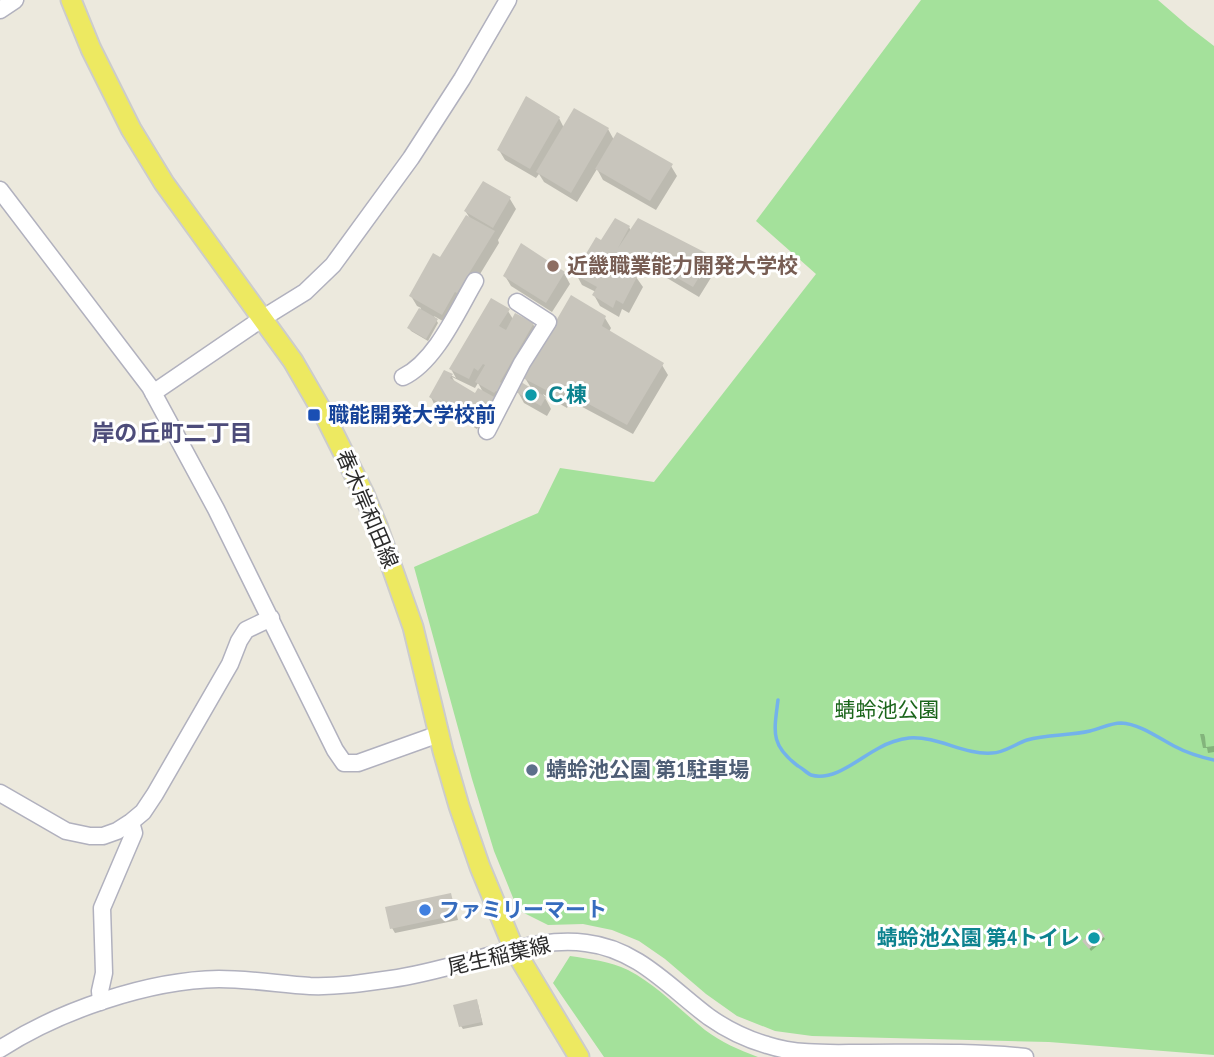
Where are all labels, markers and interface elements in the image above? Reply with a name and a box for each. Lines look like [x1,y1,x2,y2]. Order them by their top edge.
place label: 近畿職業能力開発大学校 [567,252,798,279]
marker: 近畿職業能力開発大学校 [545,258,561,274]
place label: Ｃ棟 [545,381,587,408]
marker: Ｃ棟 [523,387,539,403]
place label: 職能開発大学校前 [328,401,496,428]
marker: 職能開発大学校前 [306,407,322,423]
district label: 岸の丘町二丁目 [92,418,253,447]
street label: 春木岸和田線 [330,446,405,572]
park label: 蜻蛉池公園 [835,696,940,723]
place label: 蜻蛉池公園 第1駐車場 [546,756,749,783]
marker: 蜻蛉池公園 第1駐車場 [524,762,540,778]
place label: ファミリーマート [439,896,607,923]
marker: ファミリーマート [417,902,433,918]
place label: 蜻蛉池公園 第4トイレ [877,924,1080,951]
marker: 蜻蛉池公園 第4トイレ [1086,930,1102,946]
street label: 尾生稲葉線 [445,931,553,980]

